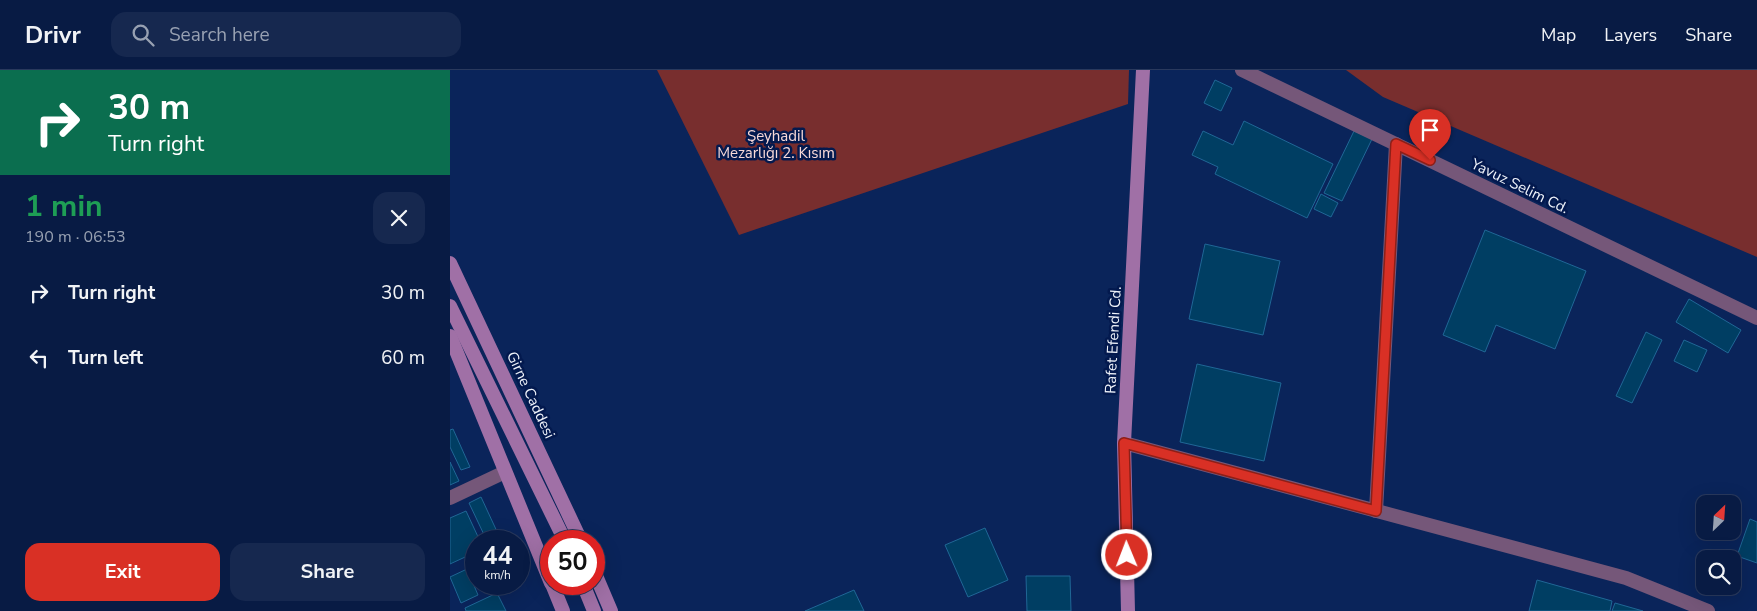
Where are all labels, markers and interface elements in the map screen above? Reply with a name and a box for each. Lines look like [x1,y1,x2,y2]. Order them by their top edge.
search box [111,12,461,57]
text: Drivr [25,19,81,51]
icon: search [129,21,157,49]
text: Search here [169,22,270,48]
text: Map [1541,23,1576,47]
text: Layers [1604,23,1657,47]
text: Share [1685,23,1732,47]
text: 30 m [108,84,190,131]
icon: right [25,90,90,155]
pin [1409,109,1451,160]
icon: arrive [1416,116,1444,144]
park label: Şeyhadil Mezarlığı 2. Kısım [717,126,835,163]
text: Turn right [108,129,204,159]
street label: Yavuz Selim Cd. [1467,153,1572,218]
text: 1 min [25,186,103,227]
button: close [373,192,425,244]
text: 190 m · 06:53 [25,226,126,248]
icon: right [25,279,53,307]
text: Turn right [68,280,155,306]
text: 30 m [381,280,425,306]
street label: Rafet Efendi Cd. [1100,286,1126,394]
icon: left [25,344,53,372]
text: Turn left [68,345,143,371]
text: 60 m [381,345,425,371]
street label: Girne Caddesi [502,348,560,442]
north arrow [1696,495,1741,540]
map controls [1696,495,1741,595]
position arrow [1100,528,1152,580]
speed limit sign: 50 [540,530,605,595]
text: 44 [482,539,513,573]
button: Exit [25,543,220,601]
button: Share [230,543,425,601]
button: search [1696,550,1741,595]
text: km/h [484,567,511,583]

